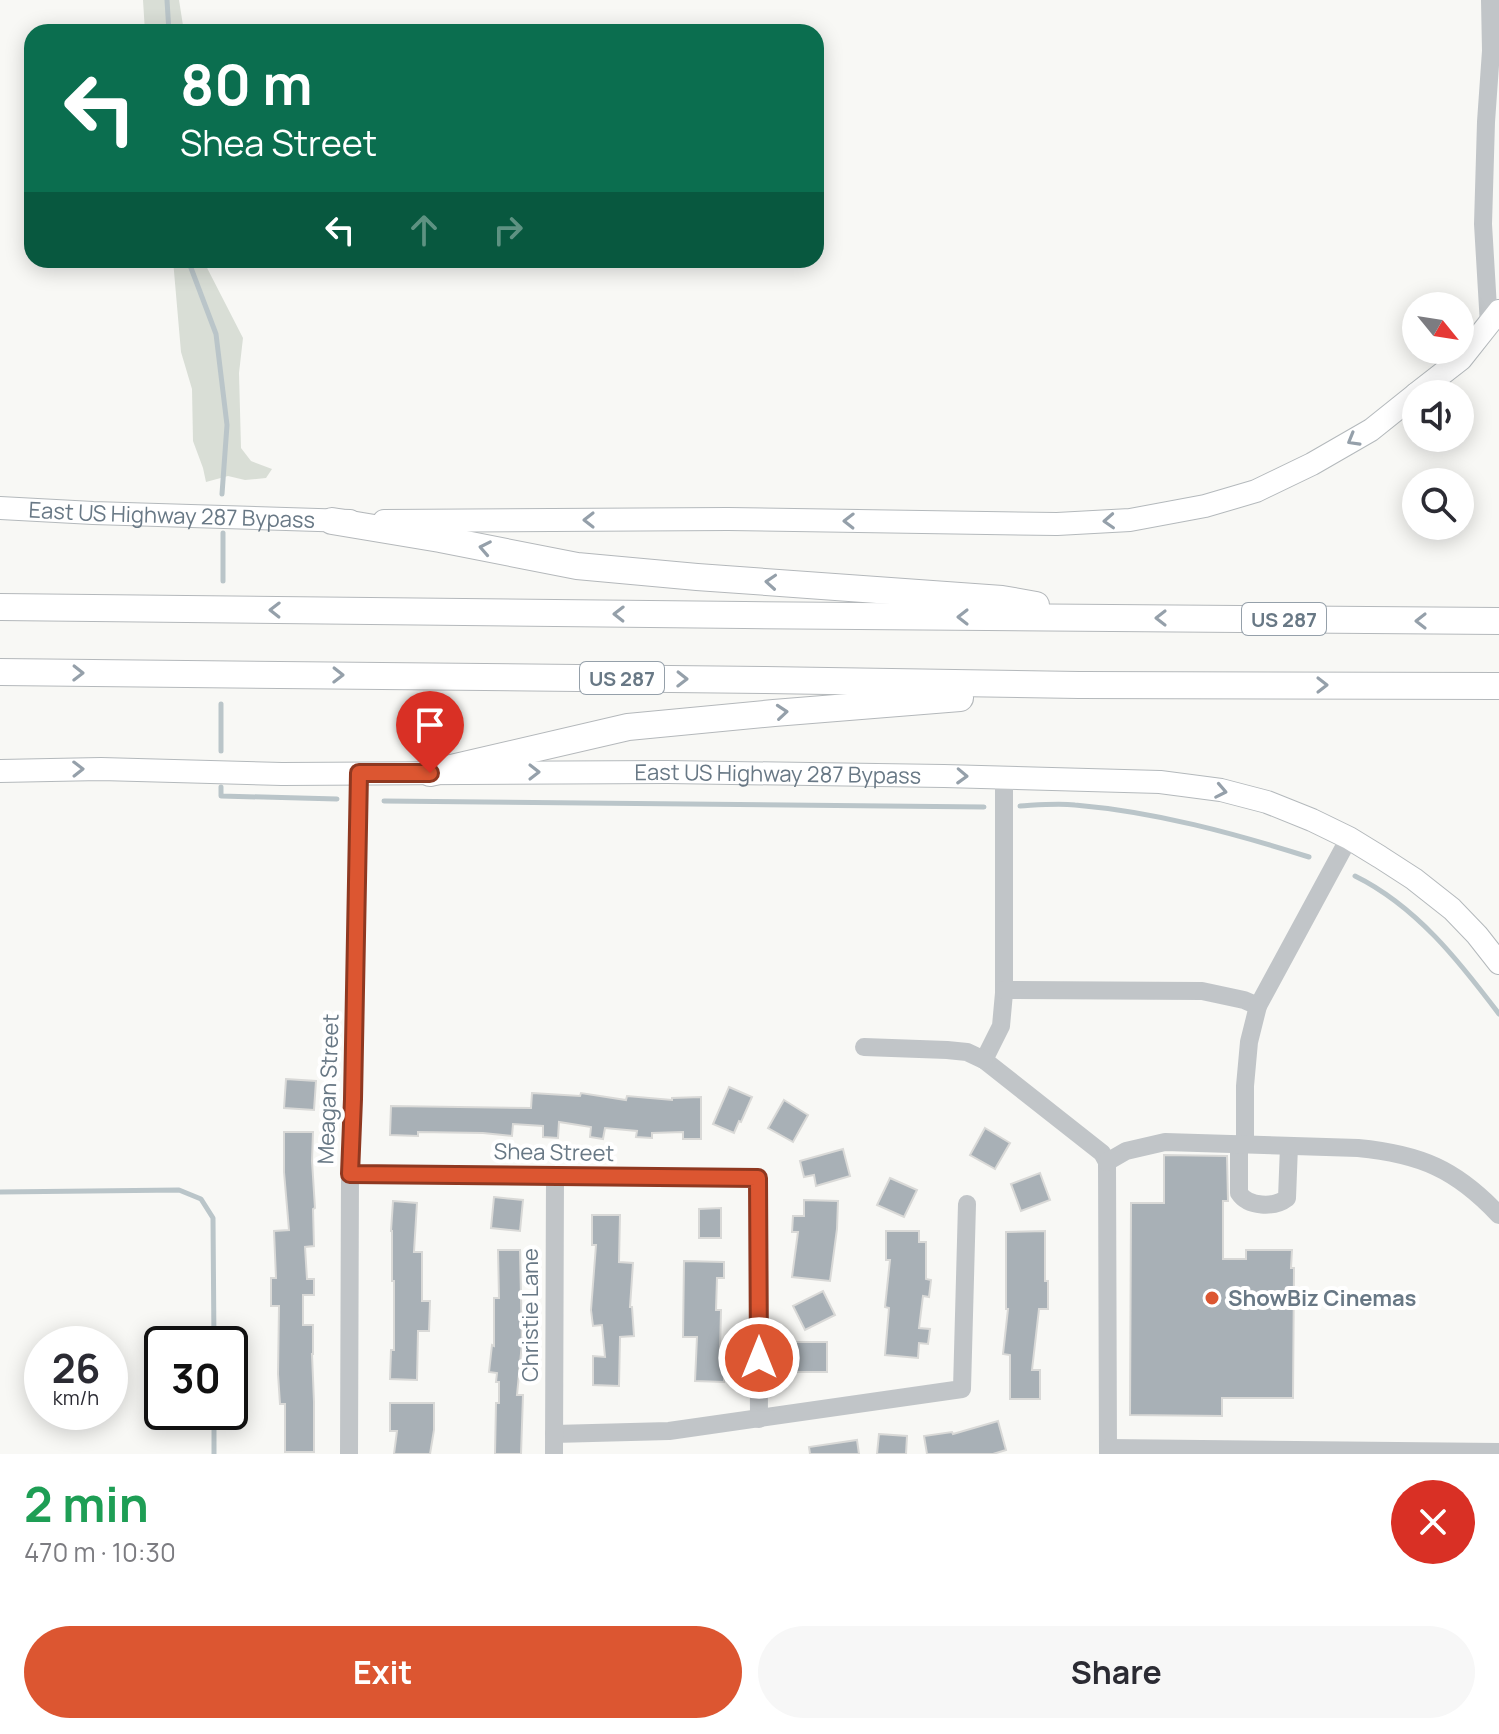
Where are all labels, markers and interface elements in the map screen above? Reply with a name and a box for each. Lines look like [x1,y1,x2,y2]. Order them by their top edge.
text: 80 m [180,45,313,122]
icon: left [48,56,152,160]
text: Shea Street [180,118,377,167]
icon: left [318,208,362,252]
icon: ahead [402,208,446,252]
icon: right [486,208,530,252]
north arrow [1402,292,1474,364]
map controls [1402,292,1474,540]
button: sound [1402,380,1474,452]
one-way arrow [1347,430,1362,446]
button: search [1402,468,1474,540]
street label: East US Highway 287 Bypass [28,495,316,535]
one-way arrow [582,511,595,529]
one-way arrow [842,512,855,530]
one-way arrow [1102,512,1115,529]
one-way arrow [479,540,492,557]
one-way arrow [764,574,777,591]
one-way arrow [268,601,281,619]
road number: US 287 [1242,603,1326,635]
one-way arrow [612,605,625,623]
one-way arrow [956,608,969,626]
one-way arrow [1154,610,1167,627]
one-way arrow [1414,612,1427,629]
road number: US 287 [580,662,664,694]
one-way arrow [72,664,85,681]
one-way arrow [332,666,345,684]
one-way arrow [676,670,689,688]
one-way arrow [1316,676,1329,694]
pin [396,691,464,773]
icon: arrive [408,703,452,747]
one-way arrow [776,704,789,721]
street label: East US Highway 287 Bypass [634,757,921,791]
one-way arrow [72,761,85,778]
one-way arrow [528,763,541,781]
one-way arrow [956,768,969,785]
one-way arrow [1214,782,1227,799]
street label: Meagan Street [310,1013,346,1165]
street label: Shea Street [493,1136,615,1168]
street label: Christie Lane [515,1248,545,1382]
place label: ShowBiz Cinemas [1228,1283,1417,1313]
marker: ShowBiz Cinemas [1203,1289,1221,1307]
position arrow [717,1316,801,1400]
speed limit sign: 30 [144,1326,248,1430]
text: 26 [52,1340,100,1395]
text: km/h [53,1384,99,1411]
text: 2 min [24,1471,149,1536]
button: close [1391,1480,1475,1564]
text: 470 m · 10:30 [24,1534,176,1570]
button: Exit [24,1626,742,1718]
button: Share [758,1626,1475,1718]

